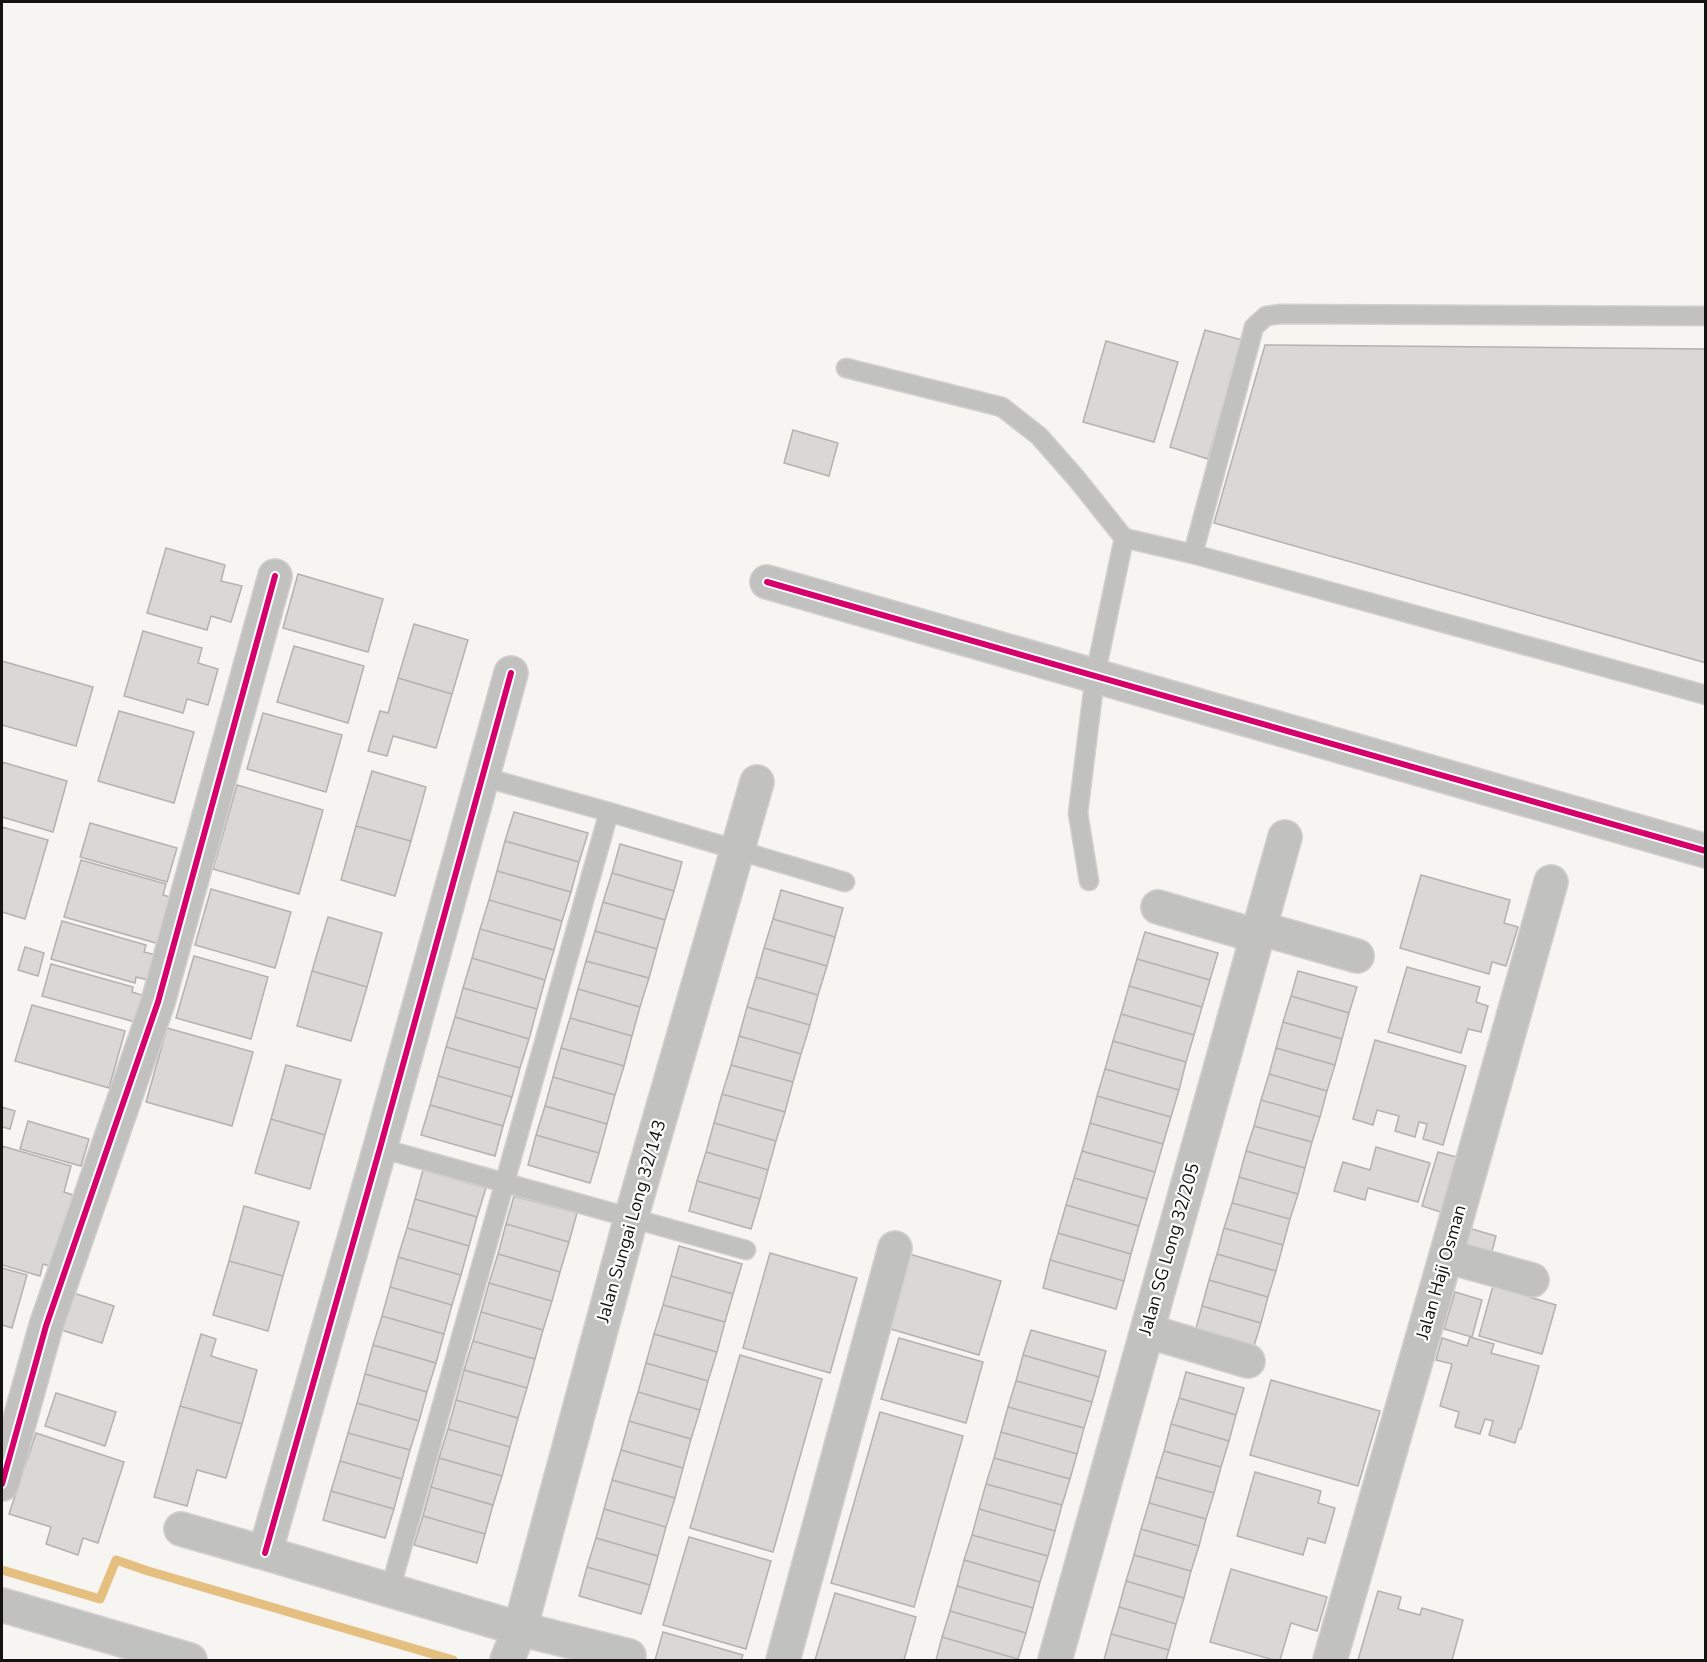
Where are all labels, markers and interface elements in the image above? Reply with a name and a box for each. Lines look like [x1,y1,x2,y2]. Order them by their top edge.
street label: Jalan Sungai Long 32/143 [590,1117,671,1326]
street label: Jalan SG Long 32/205 [1133,1160,1205,1339]
street label: Jalan Haji Osman [1410,1202,1472,1343]

